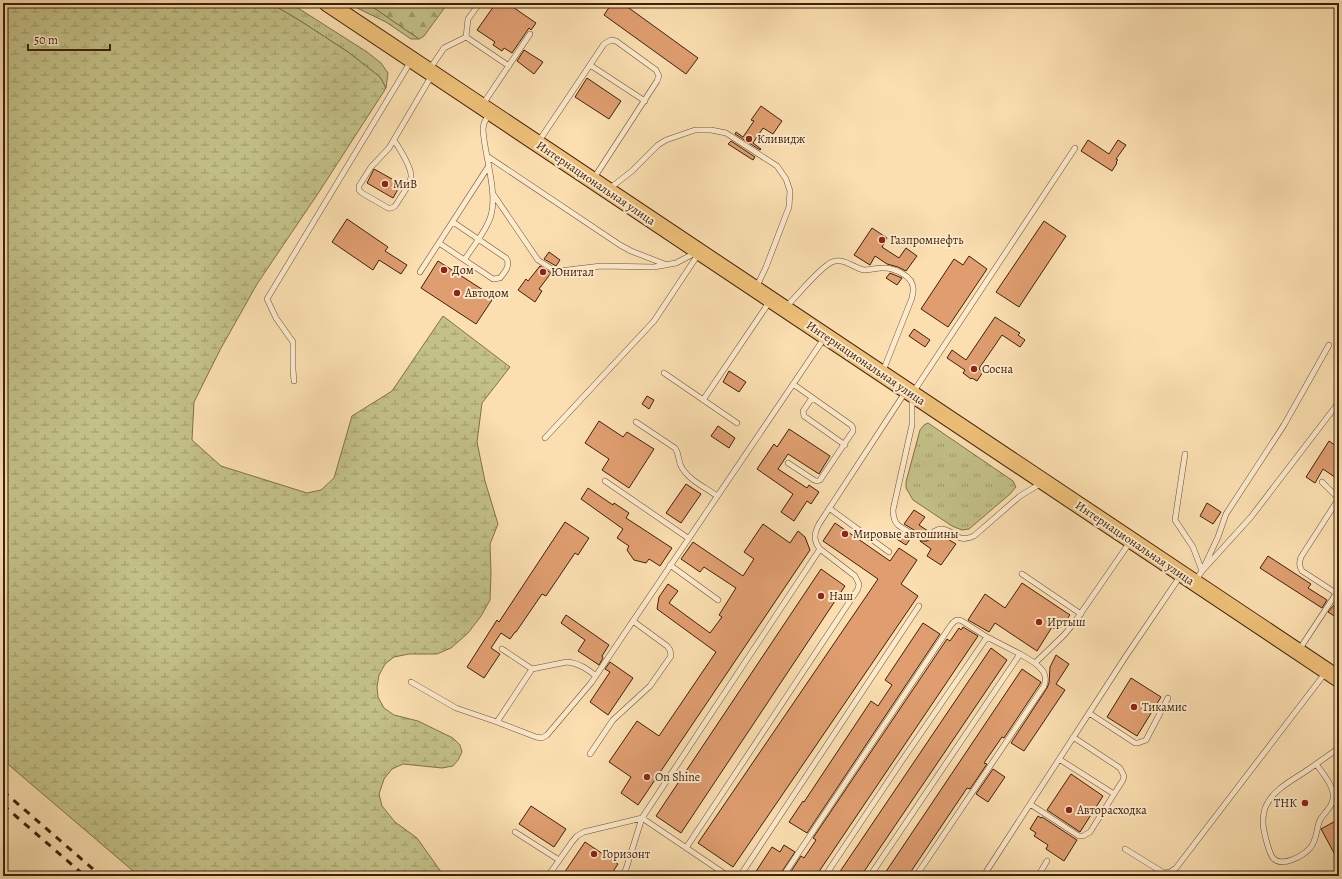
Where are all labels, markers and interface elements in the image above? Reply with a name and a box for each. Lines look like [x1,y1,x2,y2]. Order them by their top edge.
scale bar [28,26,110,52]
text: 50 m [34,32,58,48]
place label: Кливидж [757,131,805,147]
marker: Кливидж [744,134,754,144]
street label: Интернациональная улица [533,137,659,229]
place label: МиВ [393,176,417,192]
marker: МиВ [380,179,390,189]
place label: Газпромнефть [890,232,964,248]
marker: Газпромнефть [877,235,887,245]
place label: Дом [452,262,474,278]
place label: Юнитал [551,264,594,280]
marker: Дом [439,265,449,275]
marker: Юнитал [538,267,548,277]
place label: Автодом [464,285,509,301]
marker: Автодом [452,288,462,298]
street label: Интернациональная улица [803,317,929,409]
place label: Сосна [982,361,1014,377]
marker: Сосна [969,364,979,374]
street label: Интернациональная улица [1072,497,1198,589]
place label: Мировые автошины [853,526,958,542]
marker: Мировые автошины [840,529,850,539]
place label: Наш [829,588,853,604]
marker: Наш [816,591,826,601]
place label: Иртыш [1047,614,1086,630]
marker: Иртыш [1034,617,1044,627]
place label: Тикамис [1142,699,1187,715]
marker: Тикамис [1129,702,1139,712]
place label: On Shine [655,769,700,785]
marker: On Shine [642,772,652,782]
place label: ТНК [1274,795,1297,811]
marker: ТНК [1300,798,1310,808]
place label: Авторасходка [1076,802,1147,818]
marker: Авторасходка [1064,805,1074,815]
place label: Горизонт [602,846,651,862]
marker: Горизонт [589,849,599,859]

